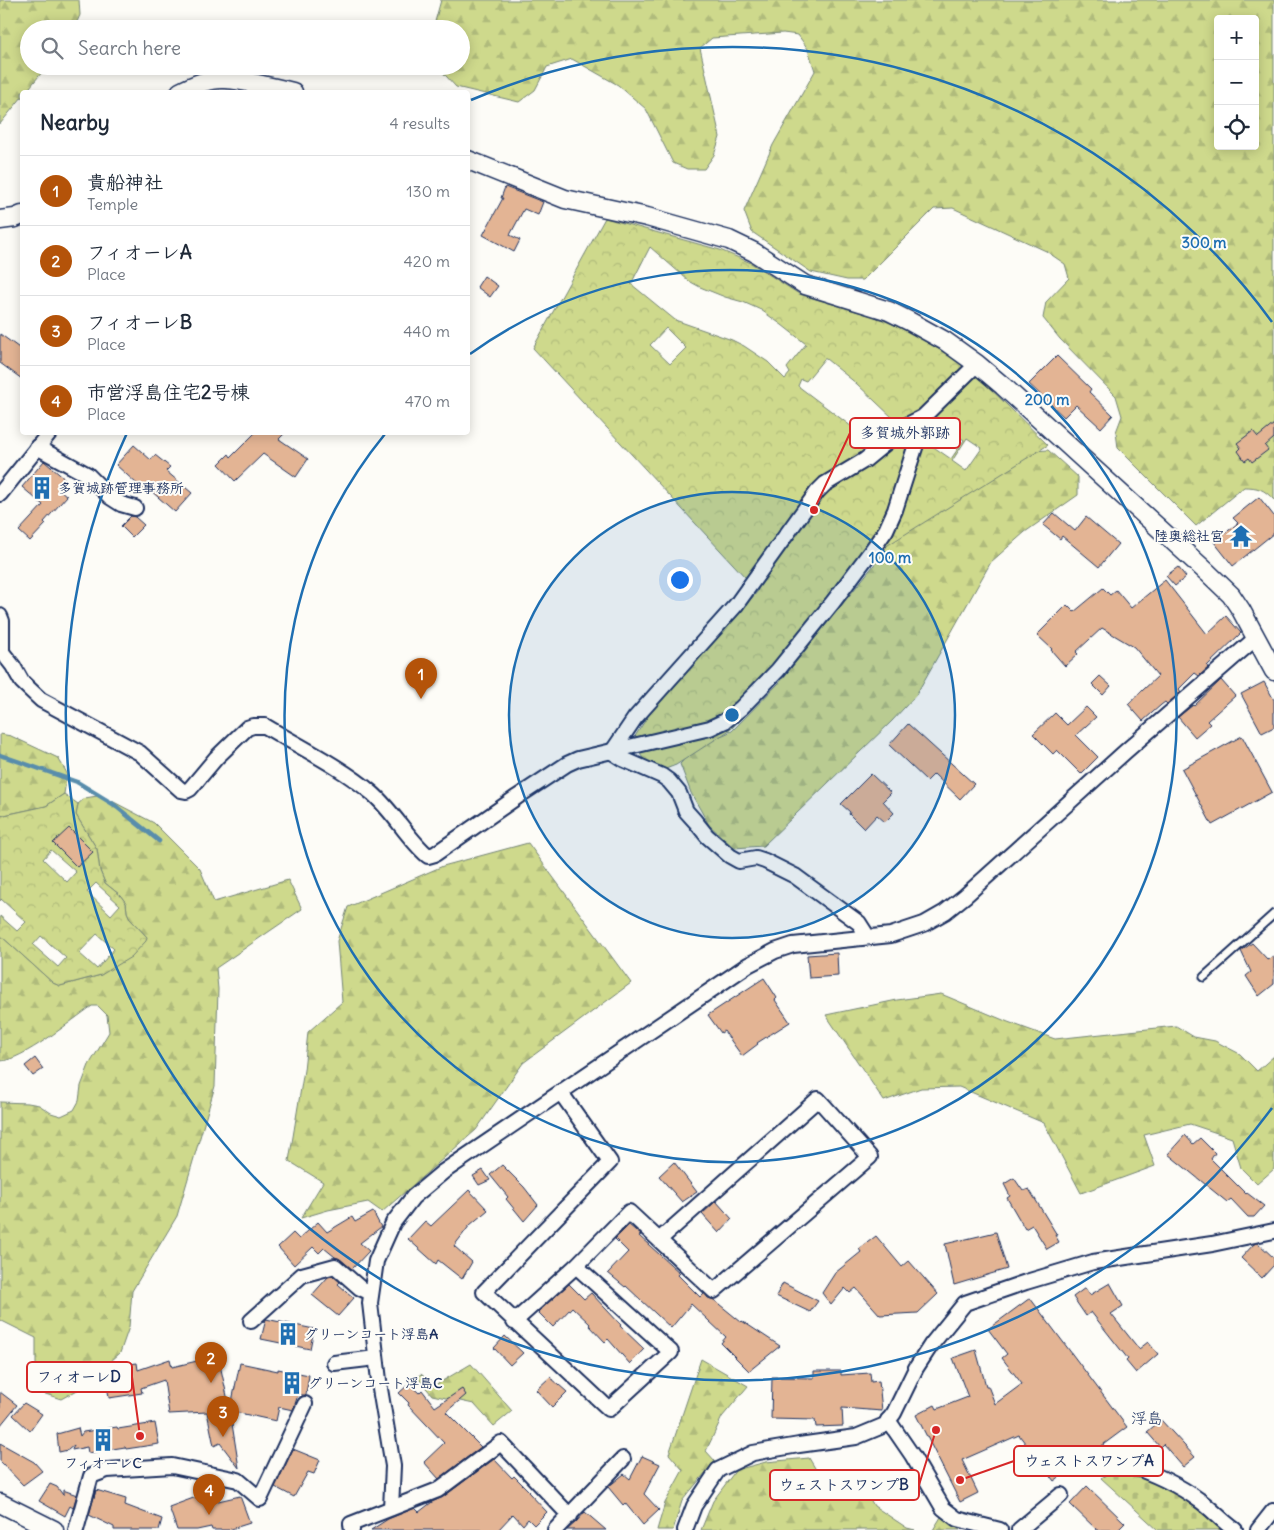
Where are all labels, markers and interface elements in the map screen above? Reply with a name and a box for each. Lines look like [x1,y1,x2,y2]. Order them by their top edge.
map controls [1214,15,1259,150]
button: + [1214,15,1259,60]
search box [20,20,470,75]
icon: search [38,34,66,62]
text: Search here [78,36,181,60]
button: − [1214,60,1259,105]
button: locate [1214,105,1259,150]
text: Nearby [40,109,110,136]
text: 4 results [389,113,450,133]
text: 貴船神社 [87,170,163,194]
text: 1 [53,181,59,201]
text: 130 m [406,181,450,201]
text: Temple [87,194,138,214]
text: 300 m [1182,233,1227,252]
text: フィオーレA [87,240,192,264]
text: 2 [52,251,60,271]
text: 420 m [404,251,450,271]
text: Place [87,264,126,284]
text: フィオーレB [87,310,192,334]
text: 3 [51,321,61,341]
text: 440 m [403,321,450,341]
text: Place [87,334,126,354]
text: 市営浮島住宅2号棟 [87,380,249,404]
text: 200 m [1025,390,1069,409]
text: 4 [51,391,61,411]
text: 470 m [405,391,450,411]
text: Place [87,404,126,424]
callout: 多賀城外郭跡 [850,418,960,448]
text: 多賀城外郭跡 [860,423,950,442]
building icon: 多賀城跡管理事務所 [29,475,55,501]
place label: 多賀城跡管理事務所 [58,479,184,497]
temple icon: 陸奥総社宮 [1228,523,1254,549]
place label: 陸奥総社宮 [1154,527,1224,545]
text: 100 m [869,548,911,567]
your location [667,567,693,593]
pin: 1 [405,658,437,699]
centre of rings [723,706,741,724]
building icon: グリーンコート浮島A [275,1321,301,1347]
place label: グリーンコート浮島A [304,1325,438,1343]
pin: 2 [195,1342,227,1383]
callout: フィオーレD [27,1362,132,1392]
text: フィオーレD [37,1367,121,1386]
building icon: グリーンコート浮島C [279,1370,305,1396]
place label: グリーンコート浮島C [308,1374,442,1392]
pin: 3 [207,1396,239,1437]
district label: 浮島 [1131,1408,1163,1428]
building icon: フィオーレC [90,1427,116,1453]
callout: ウェストスワンプA [1014,1446,1163,1476]
text: ウェストスワンプA [1024,1451,1154,1470]
place label: フィオーレC [64,1454,142,1472]
callout: ウェストスワンプB [770,1470,919,1500]
pin: 4 [193,1474,225,1515]
text: ウェストスワンプB [779,1475,909,1494]

